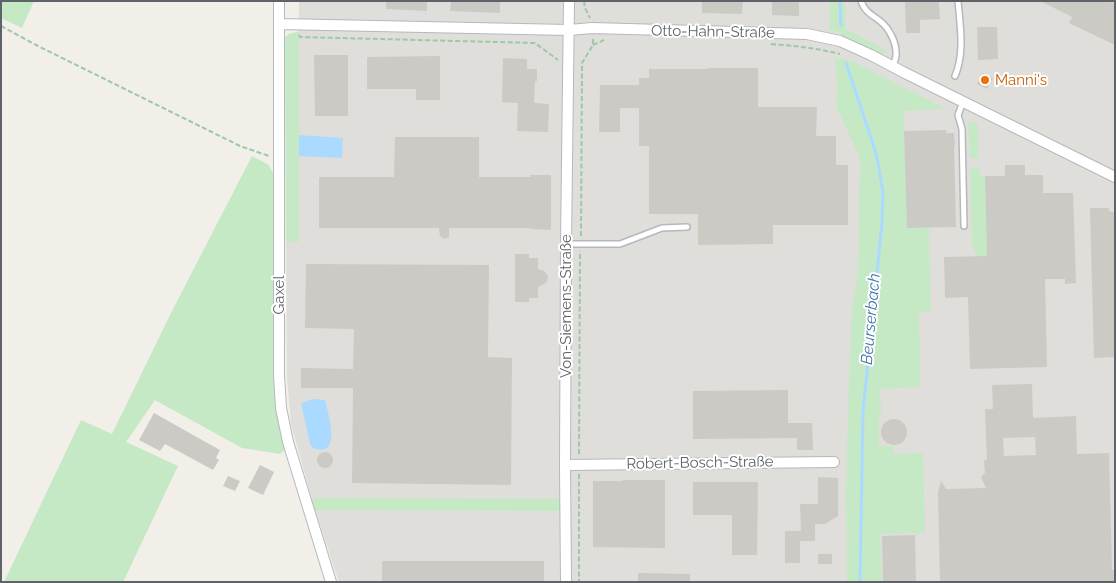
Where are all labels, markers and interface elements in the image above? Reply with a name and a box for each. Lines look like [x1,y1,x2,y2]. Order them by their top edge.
street label: Otto-Hahn-Straße [651,22,775,42]
place label: Manni's [995,71,1047,89]
marker: Manni's [979,74,991,86]
street label: Von-Siemens-Straße [557,234,575,378]
water label: Beurserbach [857,273,885,365]
street label: Gaxel [270,275,288,315]
street label: Robert-Bosch-Straße [626,453,774,473]

